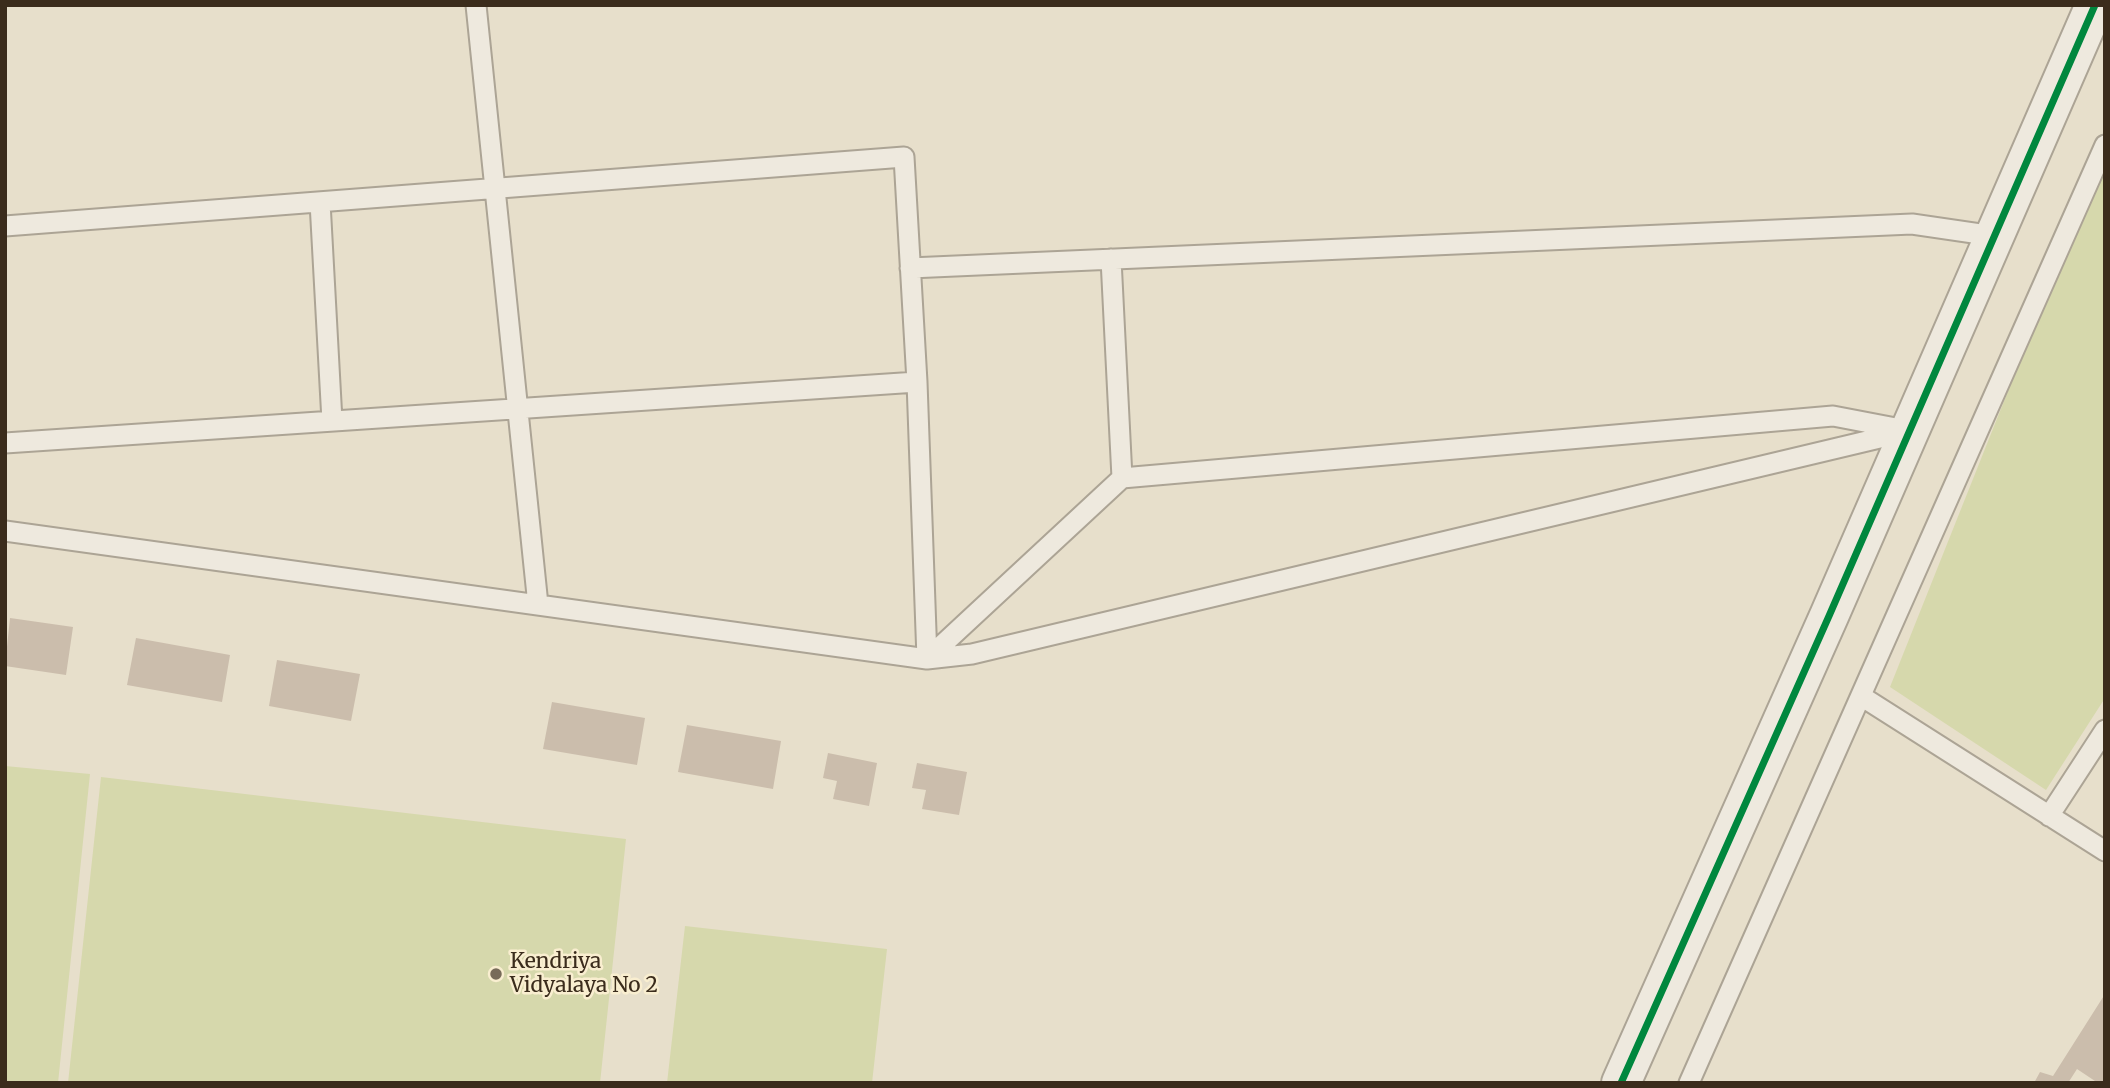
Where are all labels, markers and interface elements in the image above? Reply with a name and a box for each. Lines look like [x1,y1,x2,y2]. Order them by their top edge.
place label: Kendriya Vidyalaya No 2 [510,949,658,999]
marker: Kendriya Vidyalaya No 2 [488,966,504,982]

